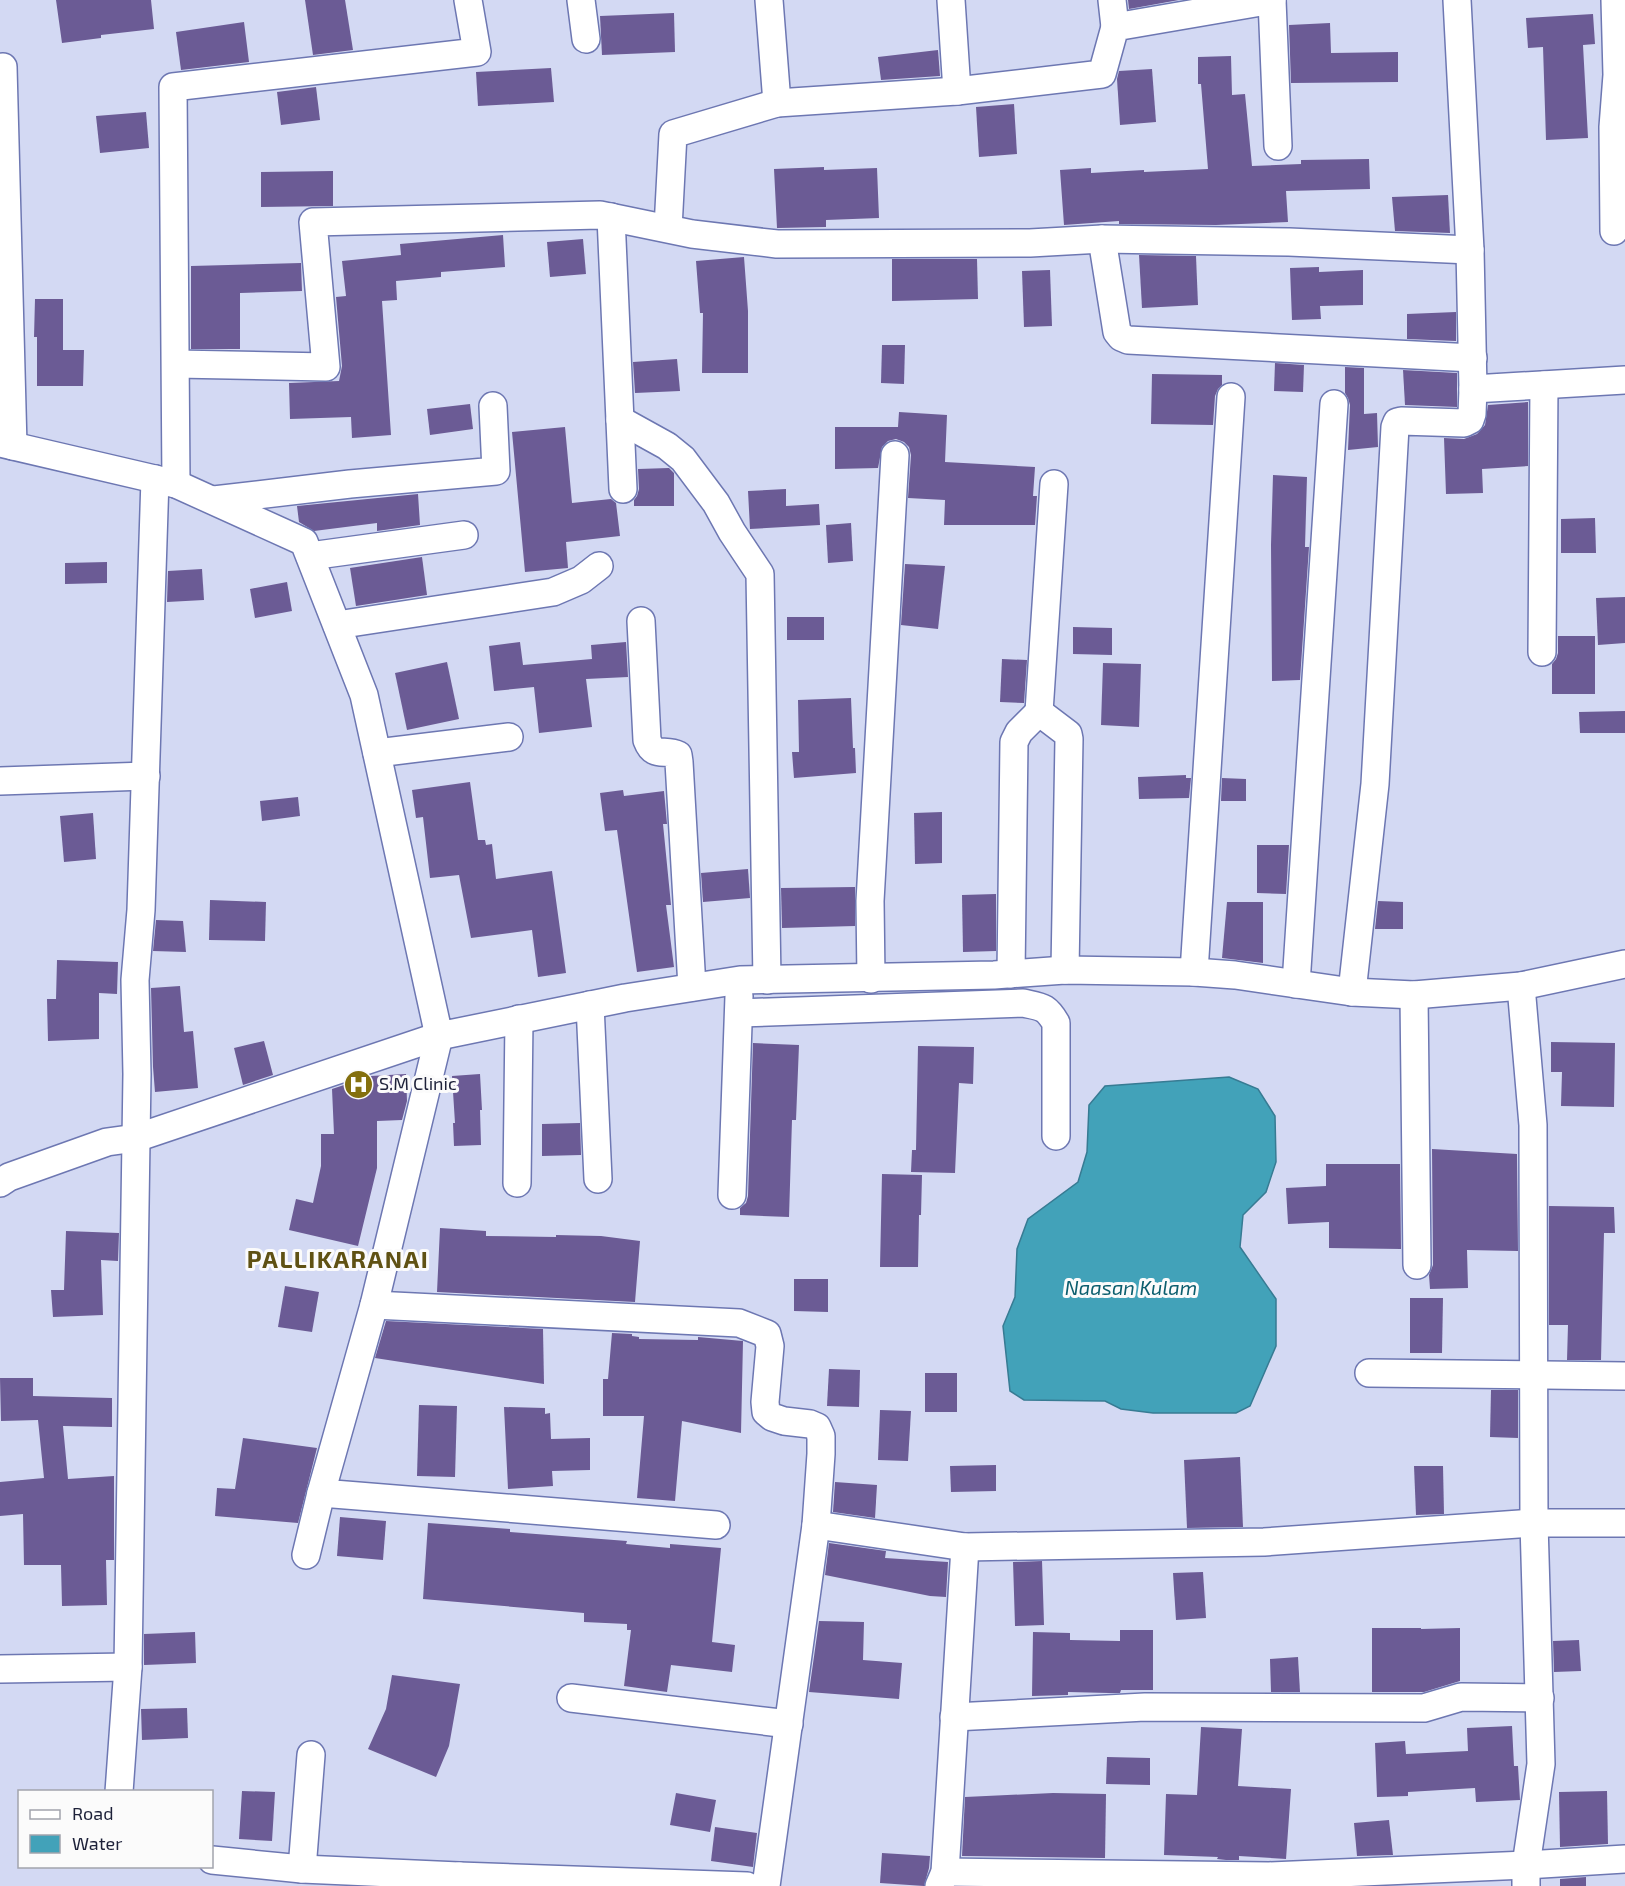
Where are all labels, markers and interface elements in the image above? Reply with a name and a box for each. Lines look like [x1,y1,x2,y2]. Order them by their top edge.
hospital icon: S.M Clinic [342,1068,374,1100]
place label: S.M Clinic [379,1072,457,1094]
district label: PALLIKARANAI [247,1244,429,1273]
water label: Naasan Kulam [1065,1275,1197,1299]
legend [18,1790,213,1868]
text: Road [72,1802,113,1824]
text: Water [72,1832,122,1854]

